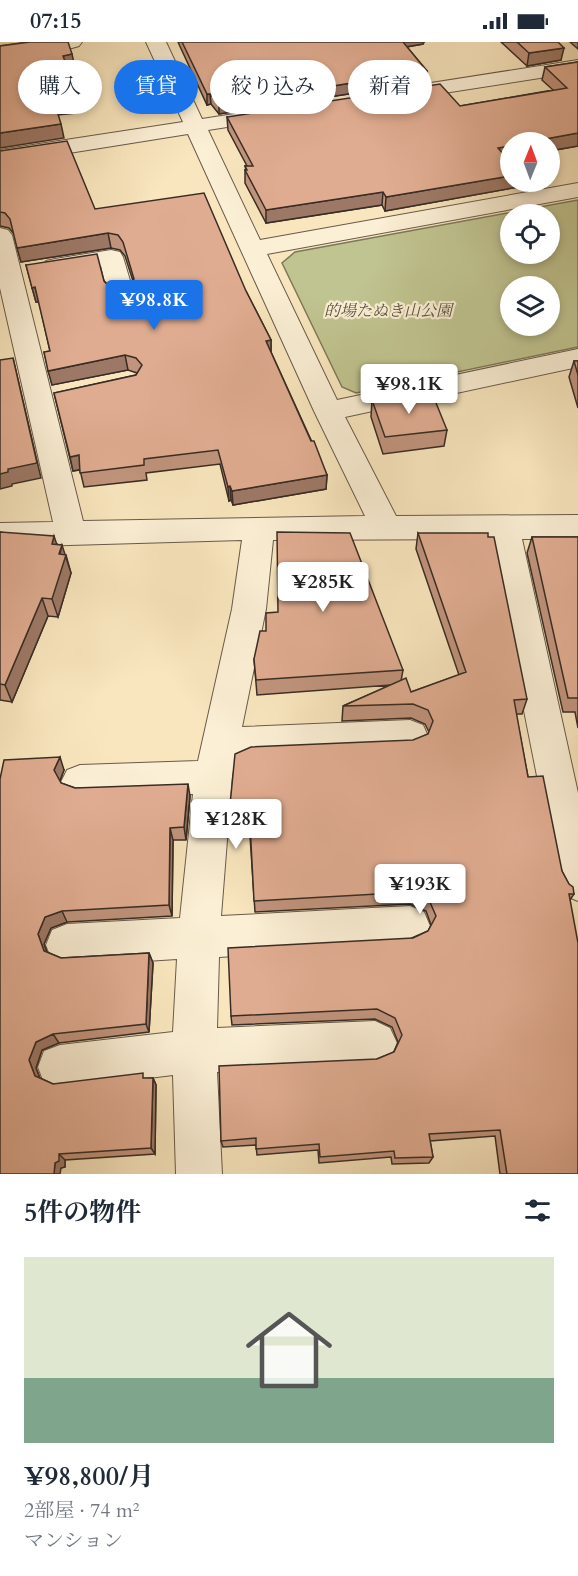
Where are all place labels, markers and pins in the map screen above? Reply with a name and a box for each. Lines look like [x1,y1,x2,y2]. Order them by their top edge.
pin: ¥98.8K [105,280,203,331]
pin: ¥98.1K [360,364,458,415]
pin: ¥285K [281,562,365,613]
pin: ¥128K [194,799,278,850]
pin: ¥193K [378,864,462,915]

